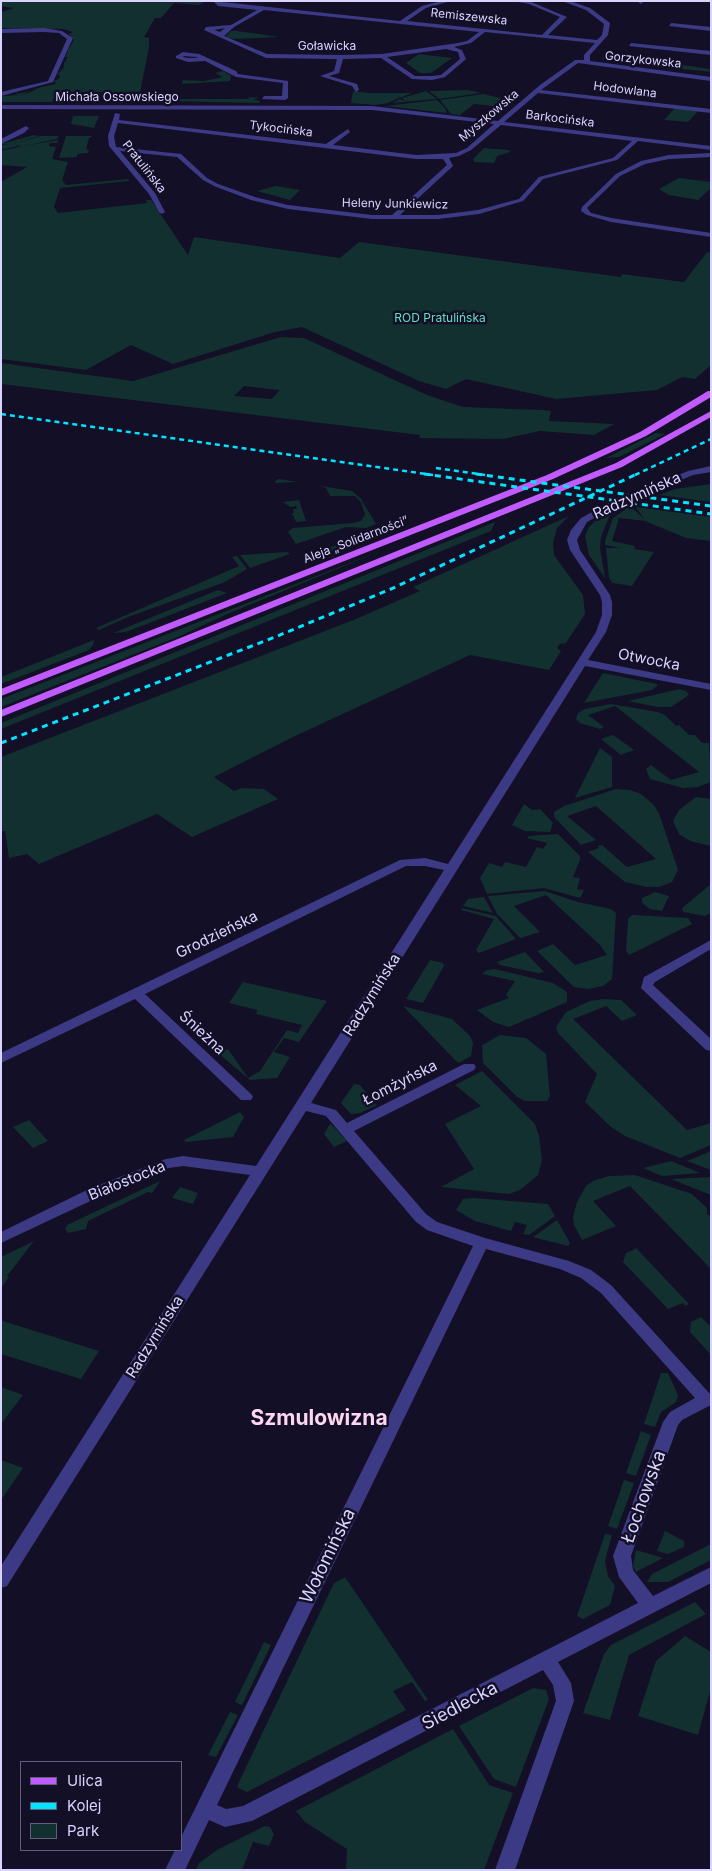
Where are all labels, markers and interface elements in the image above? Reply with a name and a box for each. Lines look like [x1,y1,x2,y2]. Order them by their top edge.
street label: Remiszewska [430,6,508,28]
street label: Goławicka [298,39,356,53]
street label: Gorzykowska [604,49,682,71]
street label: Hodowlana [592,79,658,101]
street label: Myszkowska [456,87,522,145]
street label: Michała Ossowskiego [55,90,179,104]
street label: Barkocińska [525,108,595,130]
street label: Tykocińska [248,118,314,140]
street label: Pratulińska [119,138,169,196]
street label: Heleny Junkiewicz [342,196,448,212]
park label: ROD Pratulińska [394,311,486,325]
street label: Radzymińska [590,469,684,523]
street label: Aleja „Solidarności” [301,513,411,567]
street label: Otwocka [616,645,682,675]
street label: Grodzieńska [173,907,261,963]
street label: Radzymińska [339,950,405,1040]
street label: Śnieżna [175,1007,229,1059]
street label: Łomżyńska [360,1057,440,1109]
street label: Białostocka [86,1157,168,1205]
street label: Radzymińska [122,1292,188,1382]
district label: Szmulowizna [250,1406,388,1432]
street label: Łochowska [617,1448,671,1546]
street label: Wołomińska [296,1505,360,1607]
street label: Siedlecka [418,1677,502,1735]
legend [20,1761,182,1851]
text: Ulica [67,1771,103,1790]
text: Kolej [67,1796,102,1815]
text: Park [67,1821,99,1840]

